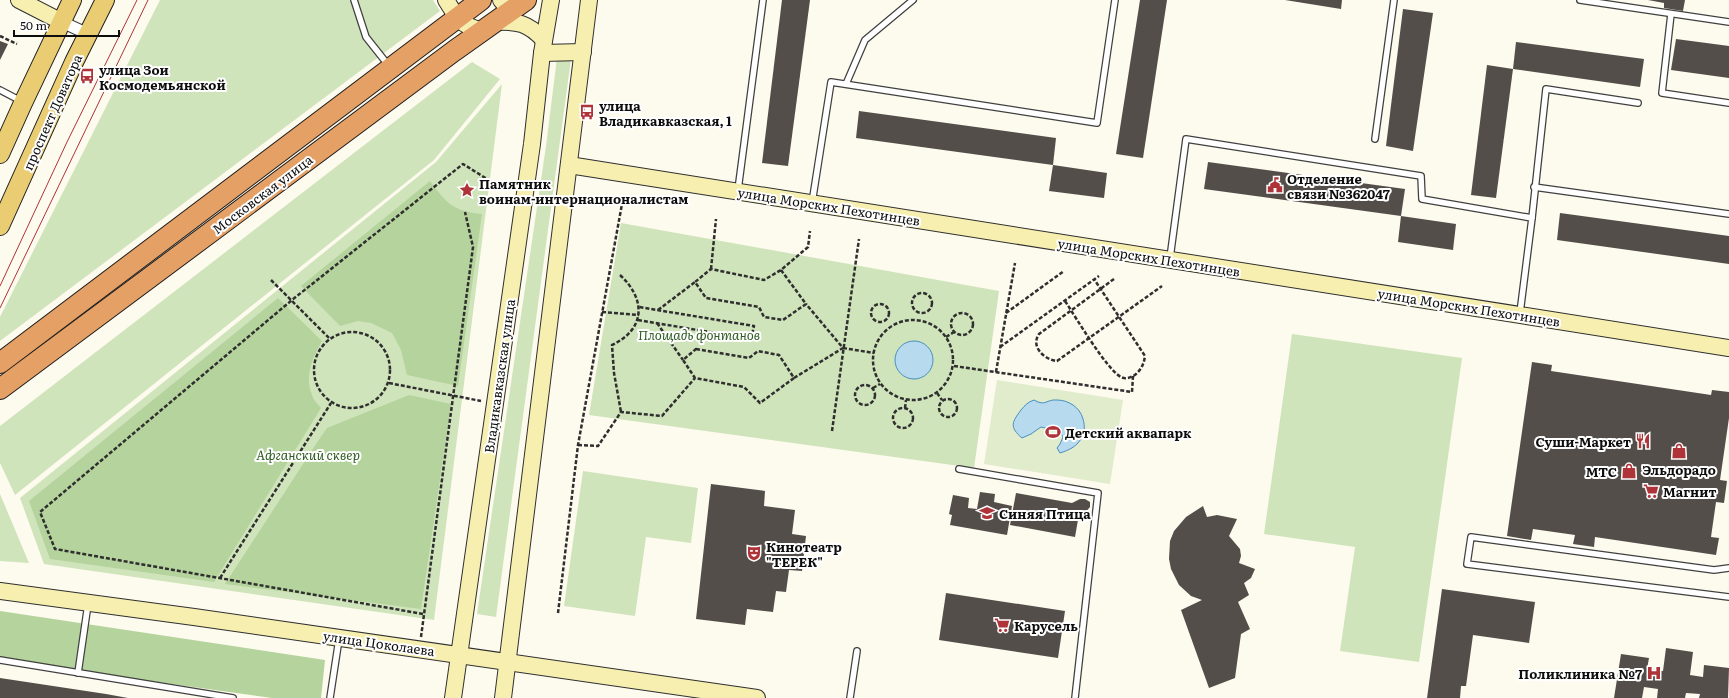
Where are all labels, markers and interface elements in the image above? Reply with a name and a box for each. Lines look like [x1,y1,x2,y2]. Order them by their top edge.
scale bar [14,12,119,38]
text: 50 m [20,16,47,34]
street label: проспект Доватора [18,51,86,173]
place label: улица Зои Космодемьянской [99,60,226,94]
bus stop icon: улица Зои Космодемьянской [78,67,96,85]
place label: улица Владикавказская, 1 [599,96,732,130]
bus stop icon: улица Владикавказская, 1 [578,103,596,121]
street label: Московская улица [208,150,316,238]
place label: Отделение связи №362047 [1287,169,1390,203]
place label: Памятник воинам-интернационалистам [479,174,688,208]
public building icon: Отделение связи №362047 [1266,176,1284,194]
place icon: Памятник воинам-интернационалистам [458,181,476,199]
street label: улица Морских Пехотинцев [736,182,922,230]
street label: улица Морских Пехотинцев [1056,233,1242,281]
street label: улица Морских Пехотинцев [1376,283,1562,331]
street label: Владикавказская улица [479,298,519,454]
park label: Площадь фонтанов [638,325,760,344]
sports icon: Детский аквапарк [1044,423,1062,441]
place label: Детский аквапарк [1065,423,1192,442]
place label: Суши-Маркет [1536,432,1631,451]
restaurant icon: Суши-Маркет [1634,432,1652,450]
shop icon: Эльдорадо [1670,442,1688,460]
park label: Афганский сквер [256,445,360,464]
place label: Эльдорадо [1642,460,1716,479]
place label: МТС [1586,462,1617,481]
shop icon: МТС [1620,462,1638,480]
supermarket icon: Магнит [1642,482,1660,500]
place label: Магнит [1663,482,1717,501]
school or university icon: Синяя Птица [978,504,996,522]
place label: Синяя Птица [999,504,1091,523]
place label: Кинотеатр "ТЕРЕК" [766,537,842,571]
theatre icon: Кинотеатр "ТЕРЕК" [745,544,763,562]
supermarket icon: Карусель [993,616,1011,634]
place label: Карусель [1014,616,1078,635]
street label: улица Цоколаева [322,626,436,660]
place label: Поликлиника №7 [1518,664,1642,683]
hospital icon: Поликлиника №7 [1645,664,1663,682]

